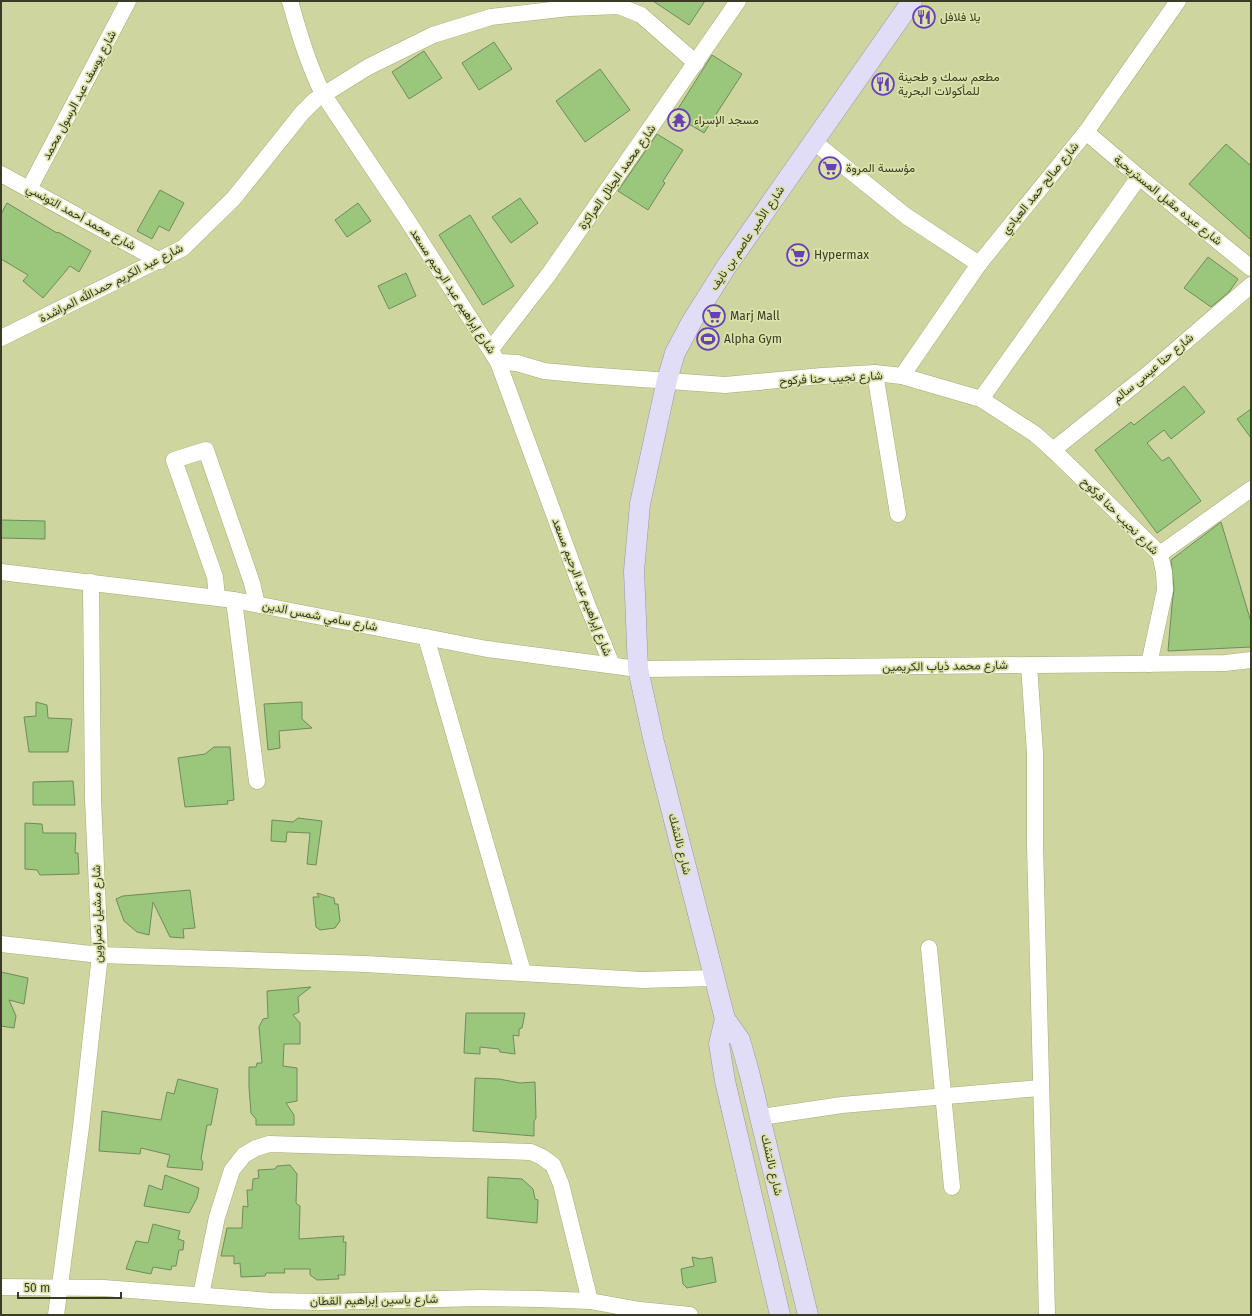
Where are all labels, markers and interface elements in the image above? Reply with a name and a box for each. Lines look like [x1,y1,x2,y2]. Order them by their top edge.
restaurant icon: يلا فلافل [911,4,937,30]
place label: يلا فلافل [940,10,981,25]
street label: شارع يوسف عبد الرسول محمد [39,28,121,163]
place label: مطعم سمك و طحينة للمأكولات البحرية [898,70,1000,99]
restaurant icon: مطعم سمك و طحينة للمأكولات البحرية [870,71,896,97]
temple icon: مسجد الإسراء [666,107,692,133]
place label: مسجد الإسراء [694,113,759,128]
street label: شارع محمد الجلال العراكزة [575,122,660,233]
street label: شارع صالح حمد العبادي [999,139,1084,239]
street label: شارع عبده مقبل المستريحية [1110,152,1225,250]
supermarket icon: مؤسسة المروة [817,155,843,181]
place label: مؤسسة المروة [846,161,915,176]
street label: شارع محمد أحمد التونسي [22,181,138,256]
street label: شارع الأمير عاصم بن نايف [707,183,789,294]
street label: شارع إبراهيم عبد الرحيم مسعد [406,226,499,357]
street label: شارع عبد الكريم حمدالله المراشدة [37,241,186,327]
supermarket icon: Hypermax [785,242,811,268]
place label: Hypermax [814,248,869,262]
supermarket icon: Marj Mall [701,303,727,329]
place label: Marj Mall [730,309,780,323]
sports icon: Alpha Gym [695,326,721,352]
street label: شارع حنا عيسى سالم [1110,330,1198,407]
place label: Alpha Gym [724,332,782,346]
street label: شارع نجيب حنا فركوح [779,368,883,390]
street label: شارع نجيب حنا فركوح [1077,474,1162,559]
street label: شارع إبراهيم عبد الرحيم مسعد [547,516,615,659]
street label: شارع سامي شمس الدين [261,598,379,637]
street label: شارع محمد ذياب الكريمين [882,658,1008,676]
street label: شارع نالتشك [664,812,694,877]
street label: شارع مشيل نصراوين [89,865,107,963]
street label: شارع نالتشك [756,1133,786,1198]
scale bar [18,1274,121,1300]
text: 50 m [24,1281,50,1295]
street label: شارع ياسين إبراهيم القطان [310,1292,438,1310]

